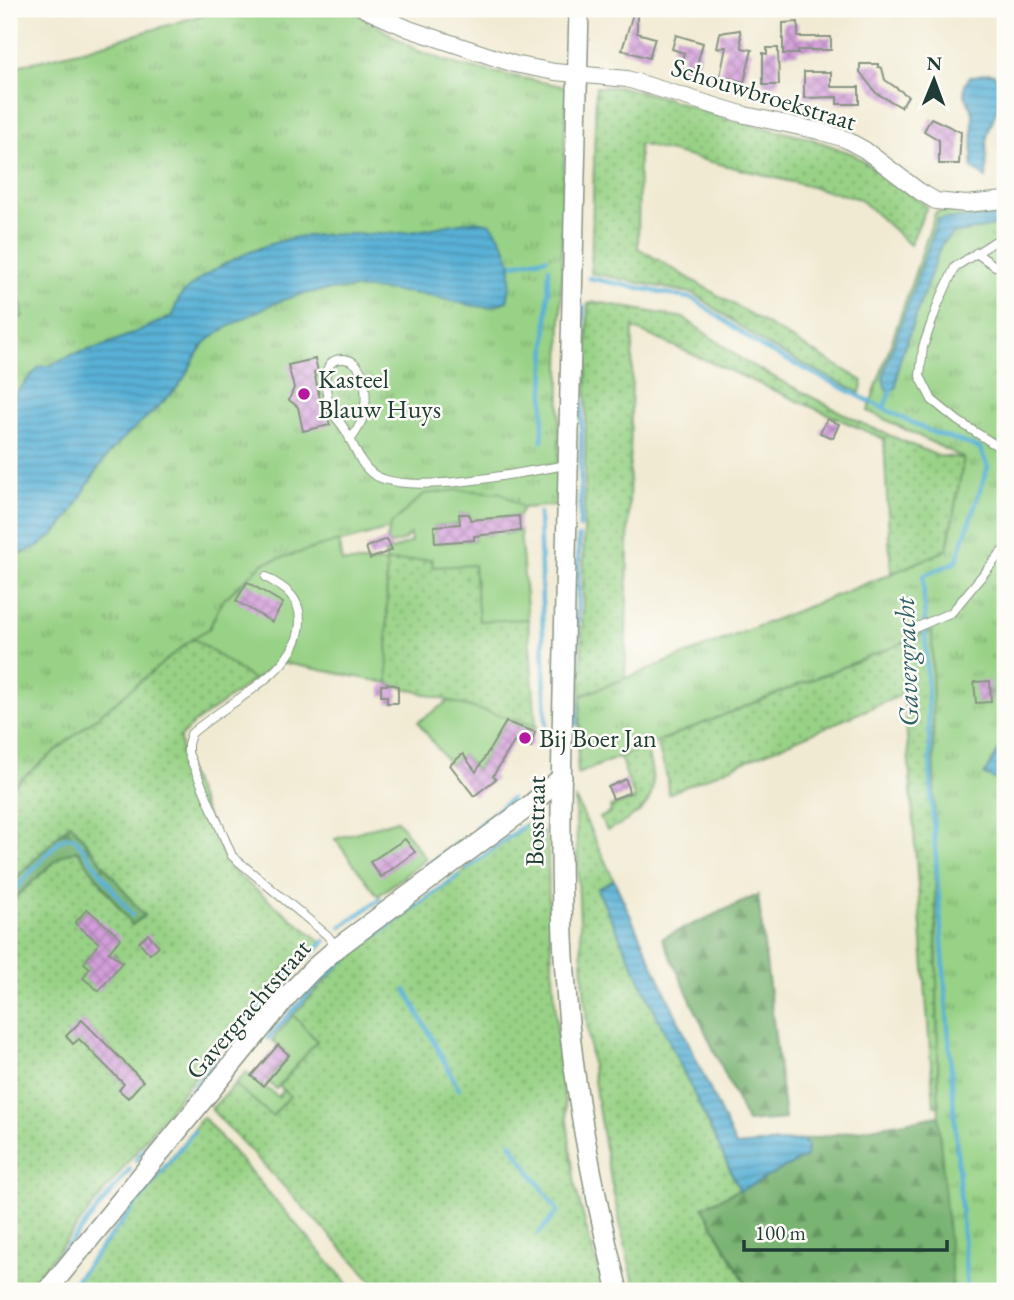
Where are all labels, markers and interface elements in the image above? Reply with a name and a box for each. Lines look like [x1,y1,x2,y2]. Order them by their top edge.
north arrow [898,46,968,116]
street label: Schouwbroekstraat [667,50,861,138]
text: N [926,51,943,76]
place label: Kasteel Blauw Huys [318,362,441,426]
marker: Kasteel Blauw Huys [296,386,312,402]
water label: Gavergracht [886,595,926,727]
place label: Bij Boer Jan [539,721,657,755]
marker: Bij Boer Jan [517,730,533,746]
street label: Bosstraat [517,775,553,867]
street label: Gavergrachtstraat [178,932,318,1086]
scale bar [744,1209,948,1253]
text: 100 m [755,1219,806,1246]

